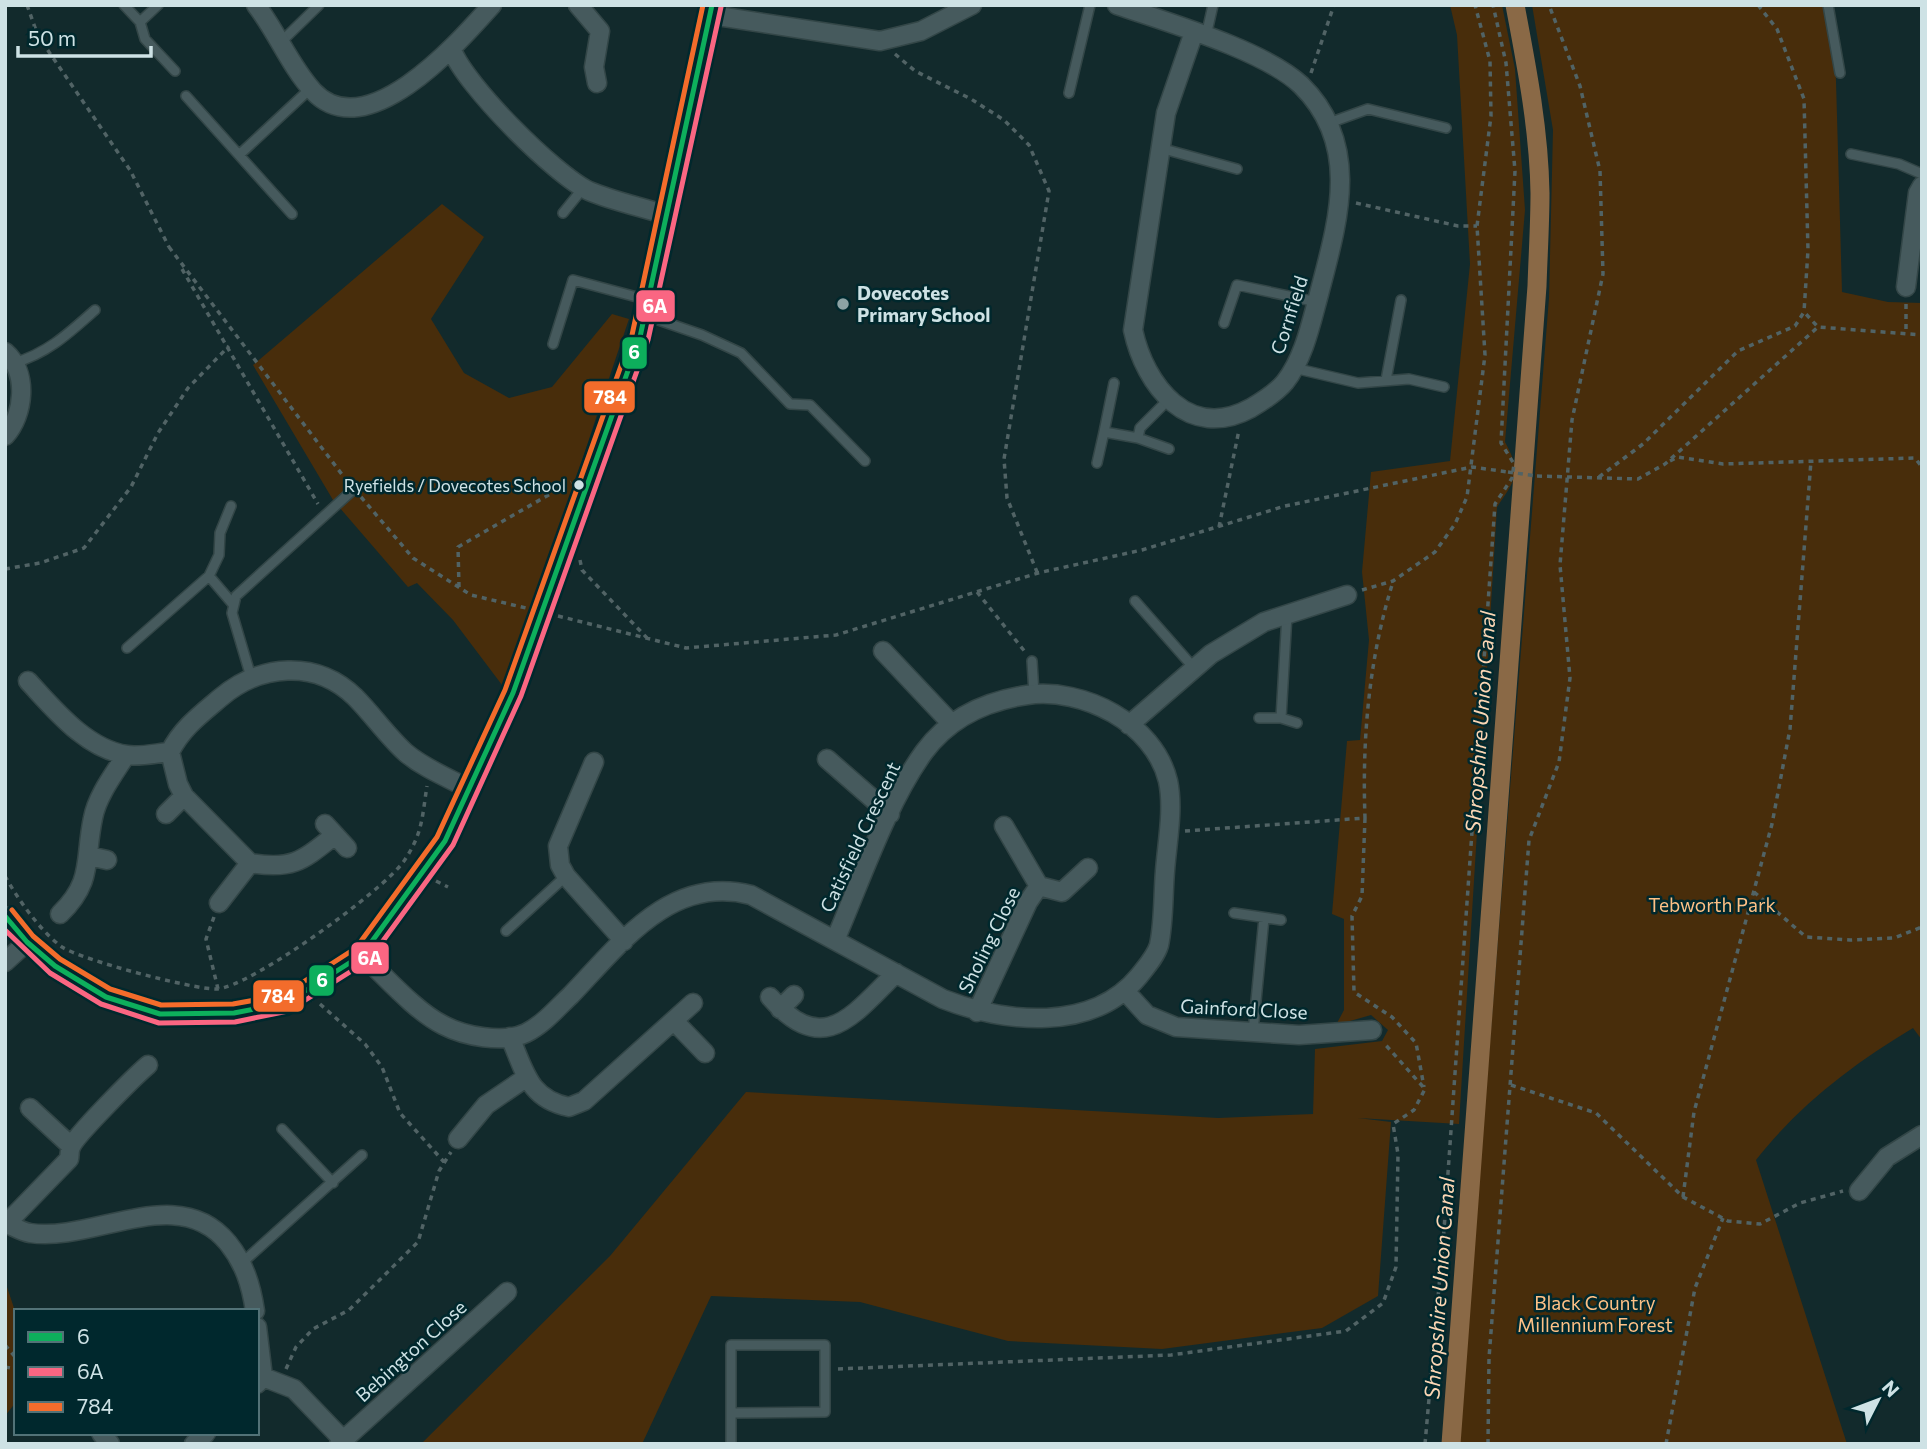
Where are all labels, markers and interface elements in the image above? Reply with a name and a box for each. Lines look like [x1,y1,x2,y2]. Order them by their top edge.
scale bar [18,14,150,58]
text: 50 m [28,25,76,50]
street label: Cornfield [1265,273,1312,357]
place label: Dovecotes Primary School [857,281,990,326]
line badge: 6A [635,289,676,323]
text: 6A [643,294,668,317]
marker: Dovecotes Primary School [835,296,851,312]
line badge: 6 [621,336,648,370]
text: 6 [628,340,640,363]
line badge: 784 [583,380,636,414]
text: 784 [593,385,627,408]
place label: Ryefields / Dovecotes School [344,475,566,496]
marker: Ryefields / Dovecotes School [572,478,586,492]
water label: Shropshire Union Canal [1459,609,1500,834]
street label: Catisfield Crescent [815,758,905,916]
street label: Sholing Close [953,883,1024,997]
park label: Tebworth Park [1648,893,1776,916]
line badge: 6A [350,941,390,975]
text: 6A [358,946,383,969]
line badge: 6 [308,964,335,997]
text: 6 [316,968,328,991]
line badge: 784 [252,979,305,1013]
text: 784 [261,984,295,1007]
street label: Gainford Close [1180,994,1308,1023]
water label: Shropshire Union Canal [1418,1175,1459,1400]
park label: Black Country Millennium Forest [1517,1291,1673,1336]
street label: Bebington Close [351,1295,471,1406]
legend [14,1309,259,1435]
text: 6 [77,1323,90,1348]
text: 6A [77,1358,104,1383]
north arrow [1843,1365,1913,1435]
text: N [1878,1375,1904,1401]
text: 784 [77,1393,114,1418]

